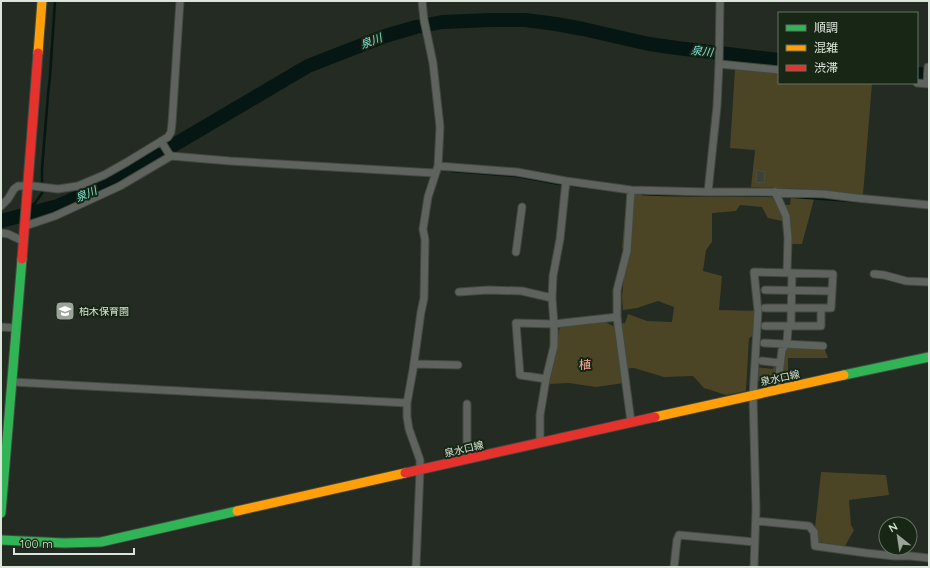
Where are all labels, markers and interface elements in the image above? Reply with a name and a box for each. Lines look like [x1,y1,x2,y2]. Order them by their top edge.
legend [778,12,918,84]
text: 順調 [814,20,838,35]
water label: 泉川 [358,30,385,51]
text: 混雑 [814,40,838,55]
water label: 泉川 [690,43,715,59]
text: 渋滞 [814,60,838,75]
water label: 泉川 [73,183,100,205]
school or university icon: 柏木保育園 [54,300,76,322]
place label: 柏木保育園 [79,305,129,318]
district label: 植 [579,357,591,372]
street label: 泉水口線 [759,367,801,389]
street label: 泉水口線 [443,438,485,460]
north arrow [878,516,918,556]
text: N [886,519,900,535]
scale bar [14,530,134,556]
text: 100 m [20,536,53,551]

